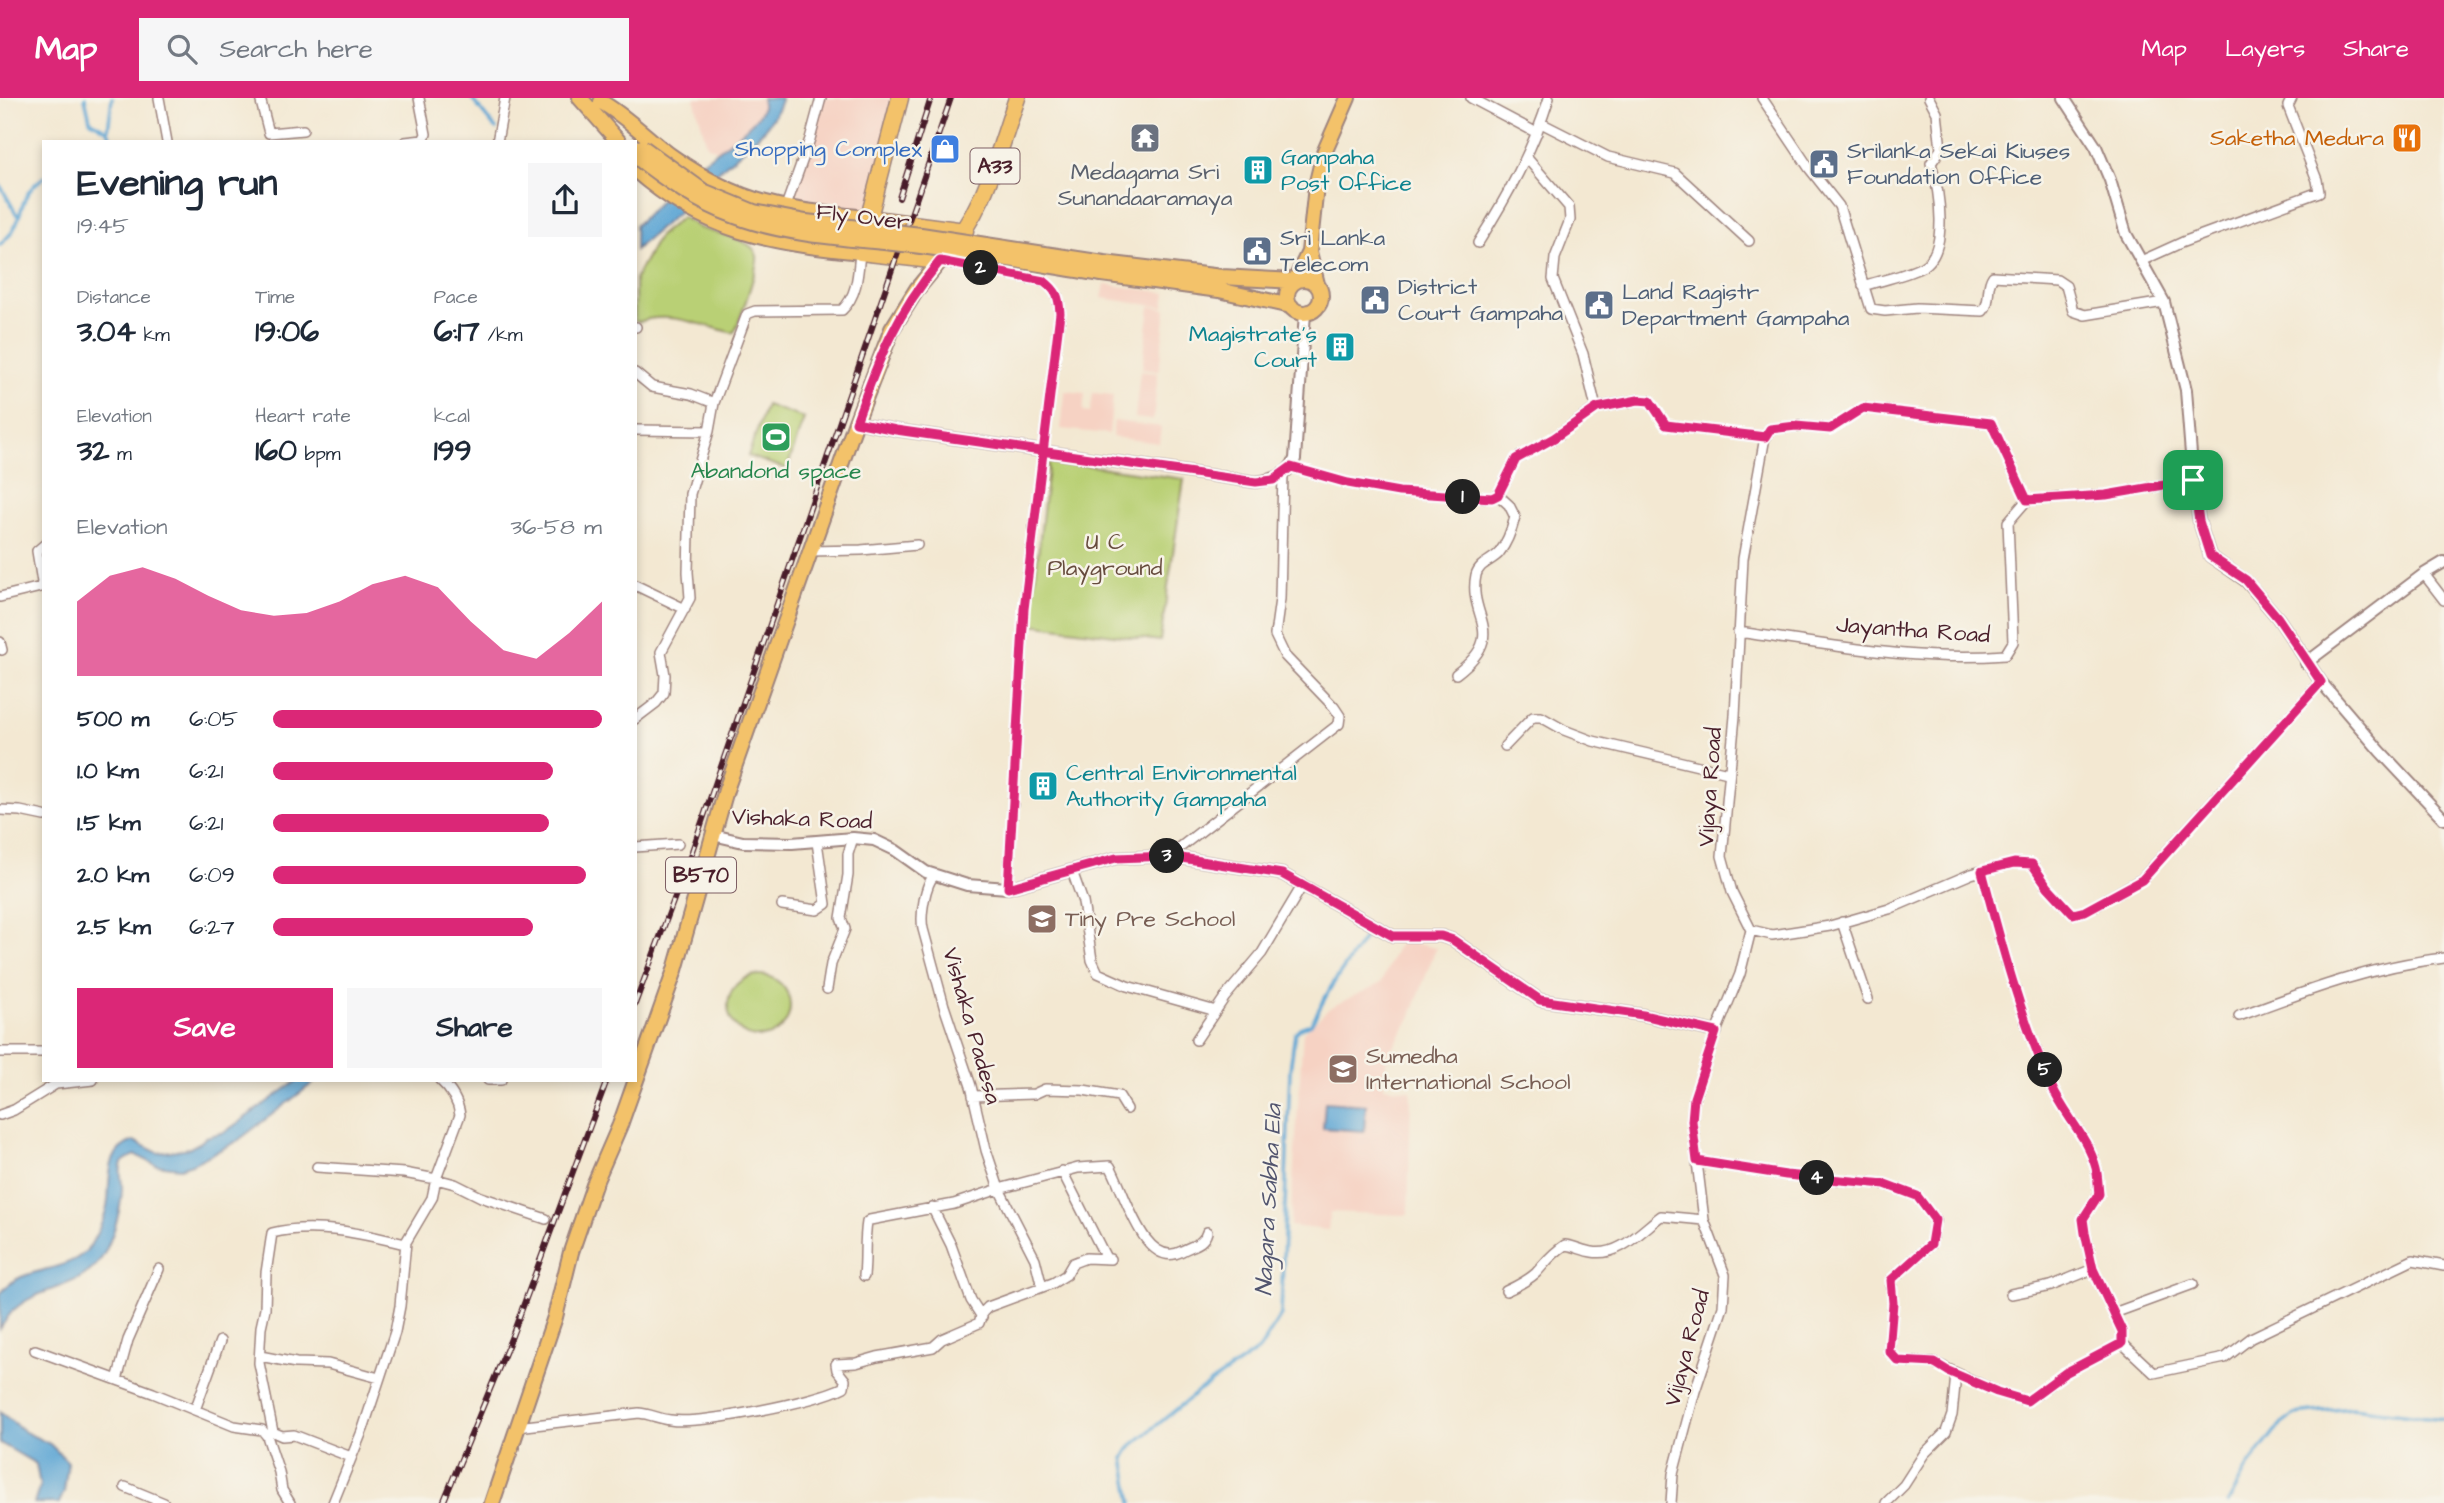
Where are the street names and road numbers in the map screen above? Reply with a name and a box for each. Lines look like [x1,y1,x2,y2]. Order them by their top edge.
road number: A33 [970,148,1020,184]
street label: Fly Over [814,195,912,240]
street label: Jayantha Road [1835,609,1991,652]
street label: Vijaya Road [1690,726,1731,848]
street label: Vishaka Road [731,801,873,837]
road number: B570 [666,858,736,892]
street label: Vishaka Padesa [934,944,1010,1108]
street label: Vijaya Road [1656,1286,1719,1410]

